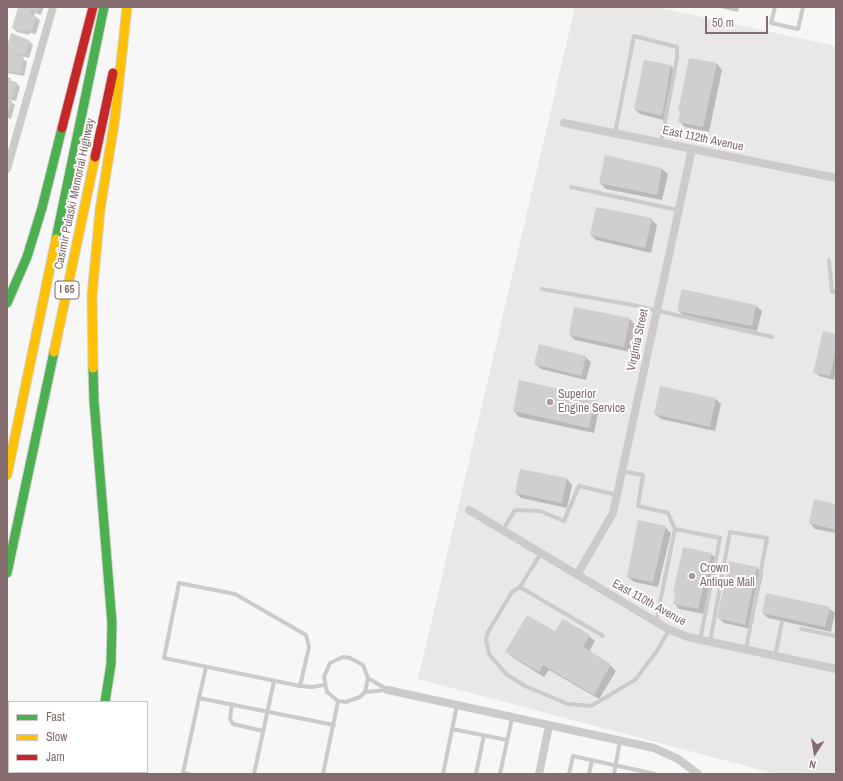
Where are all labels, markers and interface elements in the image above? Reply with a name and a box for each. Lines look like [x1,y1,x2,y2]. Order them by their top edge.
scale bar [707,8,770,34]
text: 50 m [712,15,734,31]
street label: Casimir Pulaski Memorial Highway [52,117,98,271]
street label: East 112th Avenue [661,123,745,155]
road number: I 65 [55,281,79,299]
street label: Virginia Street [624,308,652,372]
place label: Superior Engine Service [558,388,625,416]
marker: Superior Engine Service [545,397,555,407]
place label: Crown Antique Mall [700,562,755,590]
marker: Crown Antique Mall [687,571,697,581]
street label: East 110th Avenue [610,577,688,629]
legend [8,701,148,773]
text: Fast [46,709,65,725]
text: Slow [46,729,67,745]
north arrow [795,733,835,773]
text: Jam [46,749,65,765]
text: N [808,757,817,772]

